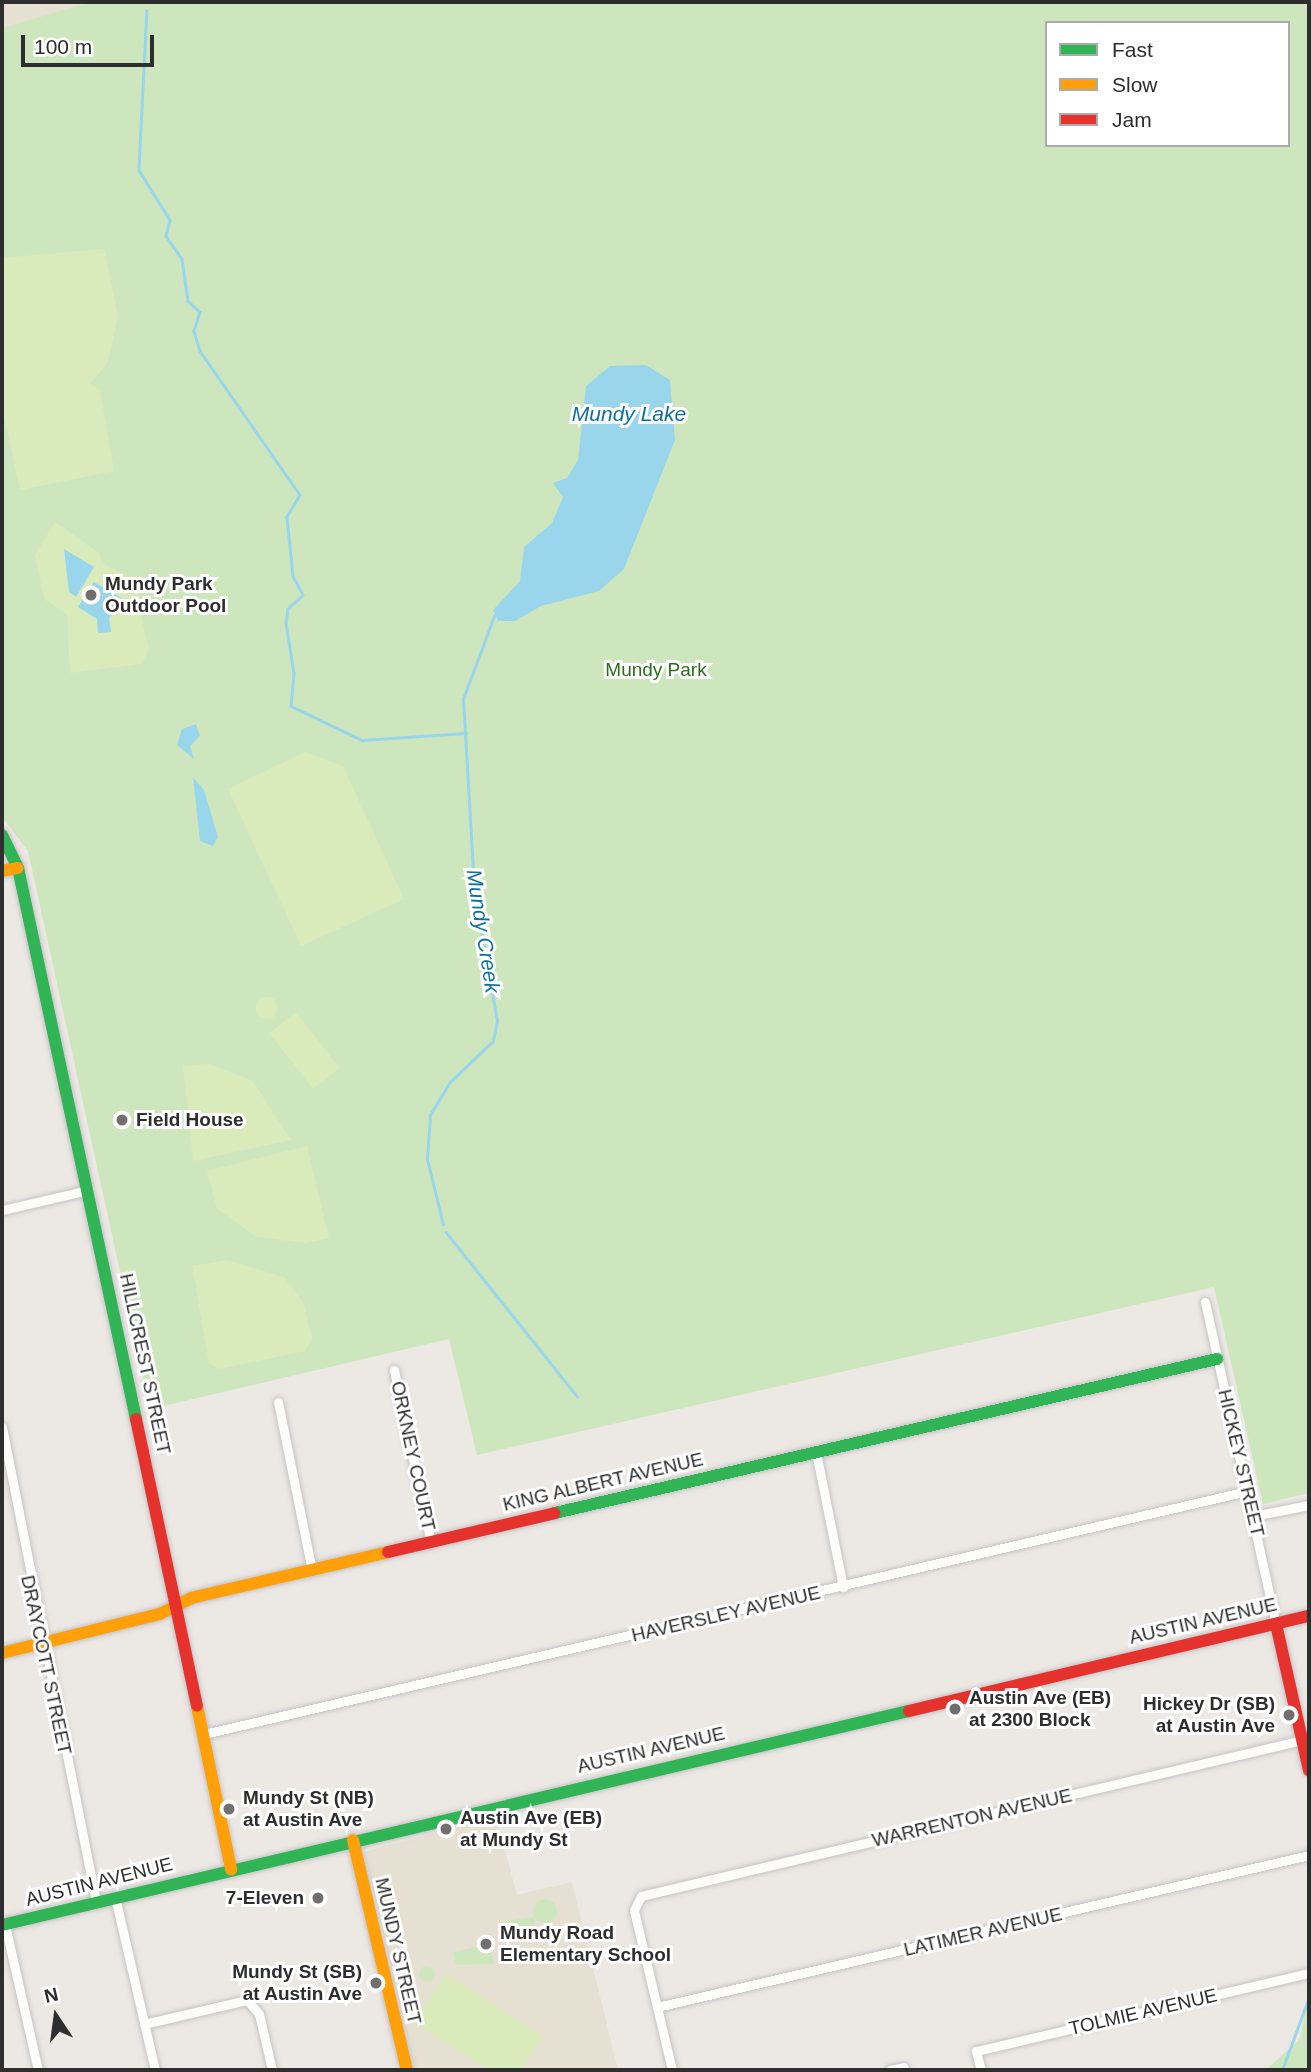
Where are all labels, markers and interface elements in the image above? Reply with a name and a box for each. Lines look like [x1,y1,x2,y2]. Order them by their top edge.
scale bar [24,21,158,65]
legend [1045,21,1290,147]
text: 100 m [34,35,92,58]
text: Fast [1112,38,1153,61]
text: Slow [1112,73,1158,96]
text: Jam [1112,108,1152,131]
water label: Mundy Lake [572,401,686,427]
place label: Mundy Park Outdoor Pool [105,573,226,617]
marker: Mundy Park Outdoor Pool [83,587,99,603]
park label: Mundy Park [605,659,707,681]
water label: Mundy Creek [461,867,505,995]
place label: Field House [136,1109,244,1131]
marker: Field House [114,1112,130,1128]
street label: HILLCREST STREET [115,1271,175,1457]
street label: ORKNEY COURT [386,1379,440,1533]
street label: HICKEY STREET [1213,1387,1269,1539]
street label: KING ALBERT AVENUE [499,1448,707,1516]
street label: DRAYCOTT STREET [16,1573,76,1757]
street label: HAVERSLEY AVENUE [629,1581,823,1647]
street label: AUSTIN AVENUE [1127,1593,1279,1649]
place label: Austin Ave (EB) at 2300 Block [969,1687,1112,1731]
place label: Hickey Dr (SB) at Austin Ave [1143,1693,1275,1737]
marker: Austin Ave (EB) at 2300 Block [947,1701,963,1717]
marker: Hickey Dr (SB) at Austin Ave [1281,1707,1297,1723]
street label: AUSTIN AVENUE [575,1722,727,1778]
street label: WARRENTON AVENUE [869,1784,1075,1852]
place label: Mundy St (NB) at Austin Ave [243,1787,374,1831]
marker: Mundy St (NB) at Austin Ave [221,1801,237,1817]
place label: Austin Ave (EB) at Mundy St [460,1807,603,1851]
marker: Austin Ave (EB) at Mundy St [438,1821,454,1837]
street label: AUSTIN AVENUE [23,1853,175,1911]
street label: MUNDY STREET [370,1875,426,2027]
place label: 7-Eleven [226,1887,304,1909]
marker: 7-Eleven [310,1890,326,1906]
street label: LATIMER AVENUE [901,1903,1065,1961]
place label: Mundy Road Elementary School [500,1922,671,1966]
marker: Mundy Road Elementary School [478,1936,494,1952]
place label: Mundy St (SB) at Austin Ave [232,1961,362,2005]
marker: Mundy St (SB) at Austin Ave [368,1975,384,1991]
north arrow [21,1981,91,2051]
text: N [42,1983,60,2007]
street label: TOLMIE AVENUE [1066,1984,1220,2040]

